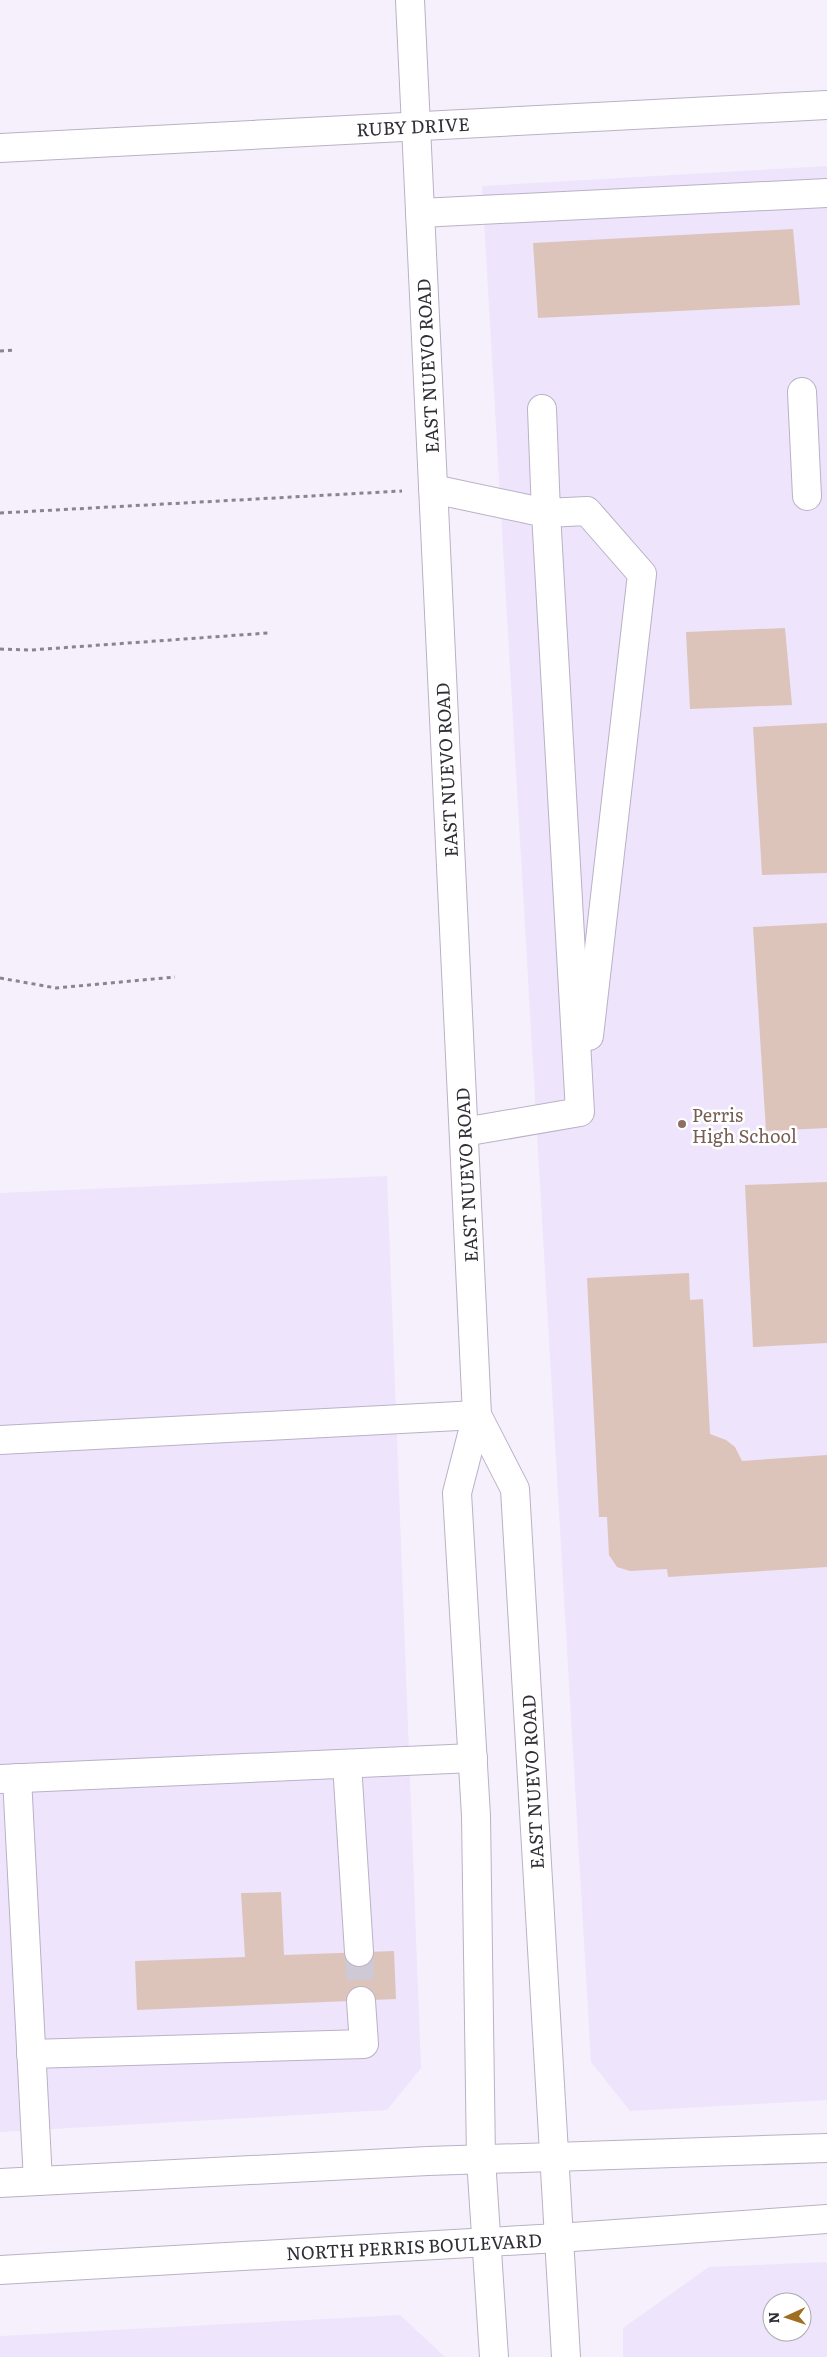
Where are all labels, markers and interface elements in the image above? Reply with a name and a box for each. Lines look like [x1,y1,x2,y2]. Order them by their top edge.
street label: RUBY DRIVE [356,110,470,142]
street label: EAST NUEVO ROAD [409,278,445,454]
street label: EAST NUEVO ROAD [428,682,464,858]
street label: EAST NUEVO ROAD [448,1087,484,1263]
place label: Perris High School [692,1101,797,1149]
marker: Perris High School [676,1118,688,1130]
street label: EAST NUEVO ROAD [514,1694,550,1870]
street label: NORTH PERRIS BOULEVARD [285,2226,543,2266]
north arrow [762,2292,812,2342]
text: N [763,2311,783,2324]

